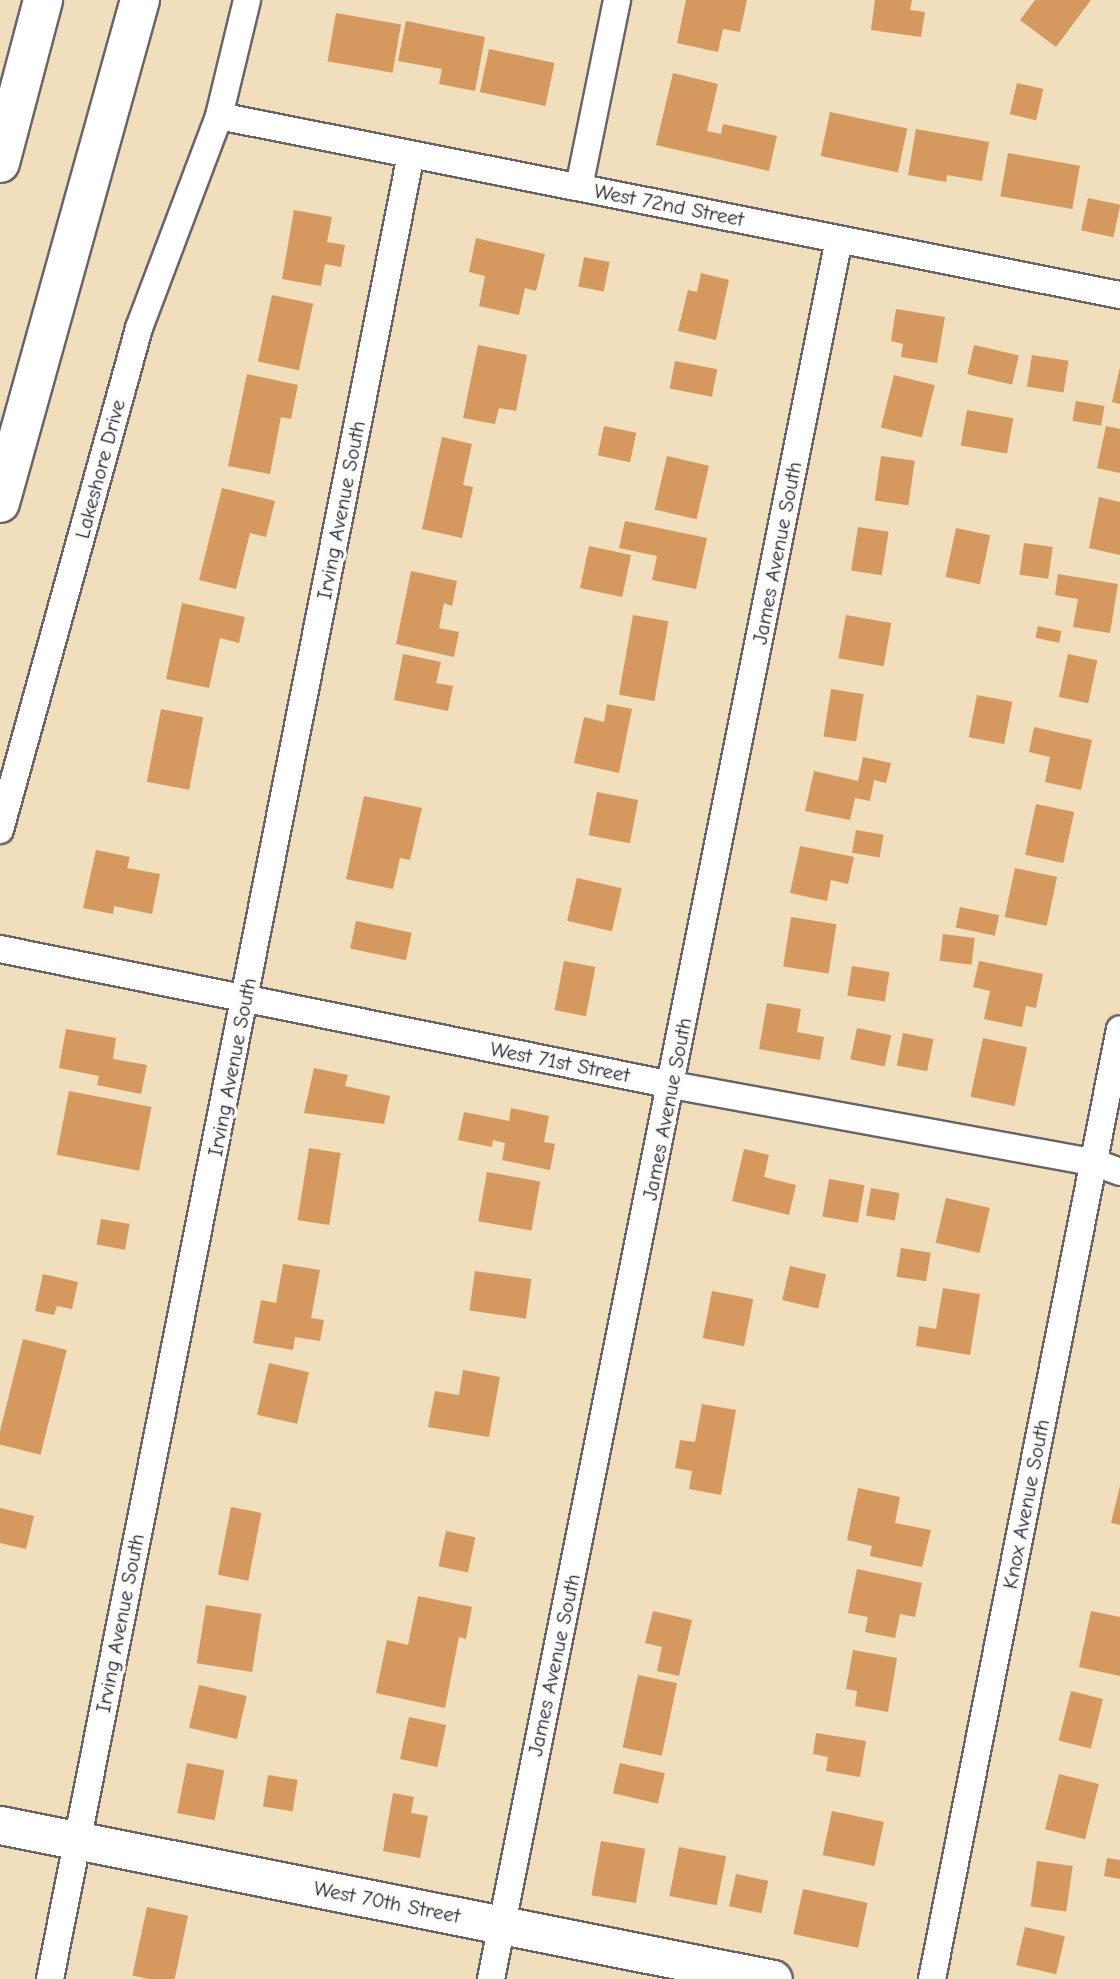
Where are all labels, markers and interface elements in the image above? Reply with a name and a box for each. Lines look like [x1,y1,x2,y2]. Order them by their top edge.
street label: West 72nd Street [592,178,746,232]
street label: Lakeshore Drive [69,397,131,541]
street label: Irving Avenue South [311,419,371,601]
street label: James Avenue South [747,459,807,647]
street label: Irving Avenue South [202,976,262,1158]
street label: James Avenue South [637,1015,697,1203]
street label: West 71st Street [488,1036,632,1088]
street label: Knox Avenue South [997,1417,1055,1591]
street label: Irving Avenue South [90,1532,150,1714]
street label: James Avenue South [522,1572,586,1758]
street label: West 70th Street [312,1875,462,1929]

